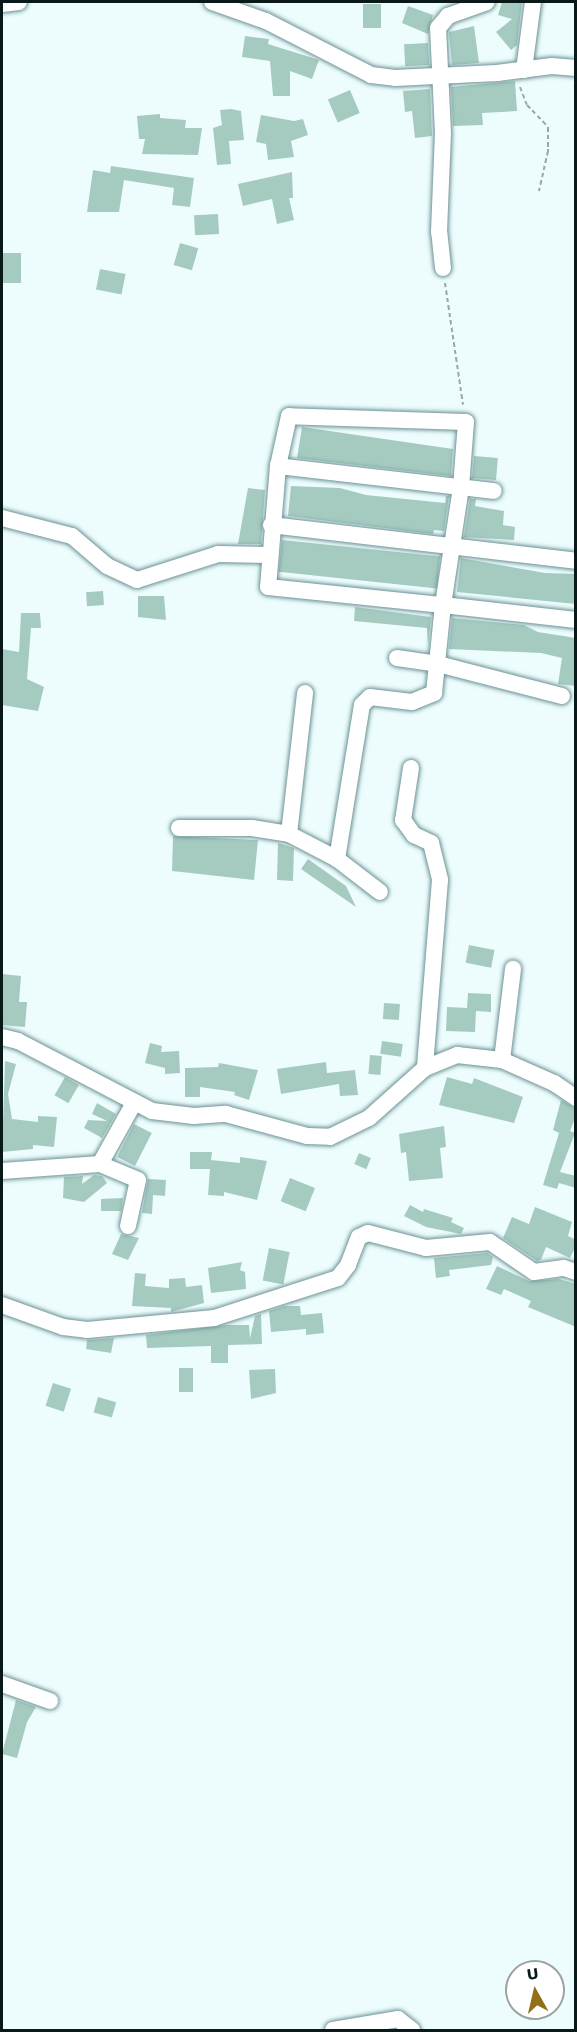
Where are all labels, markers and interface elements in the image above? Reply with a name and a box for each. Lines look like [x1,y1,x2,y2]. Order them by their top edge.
north arrow [505,1960,565,2020]
text: U [526,1963,540,1984]

